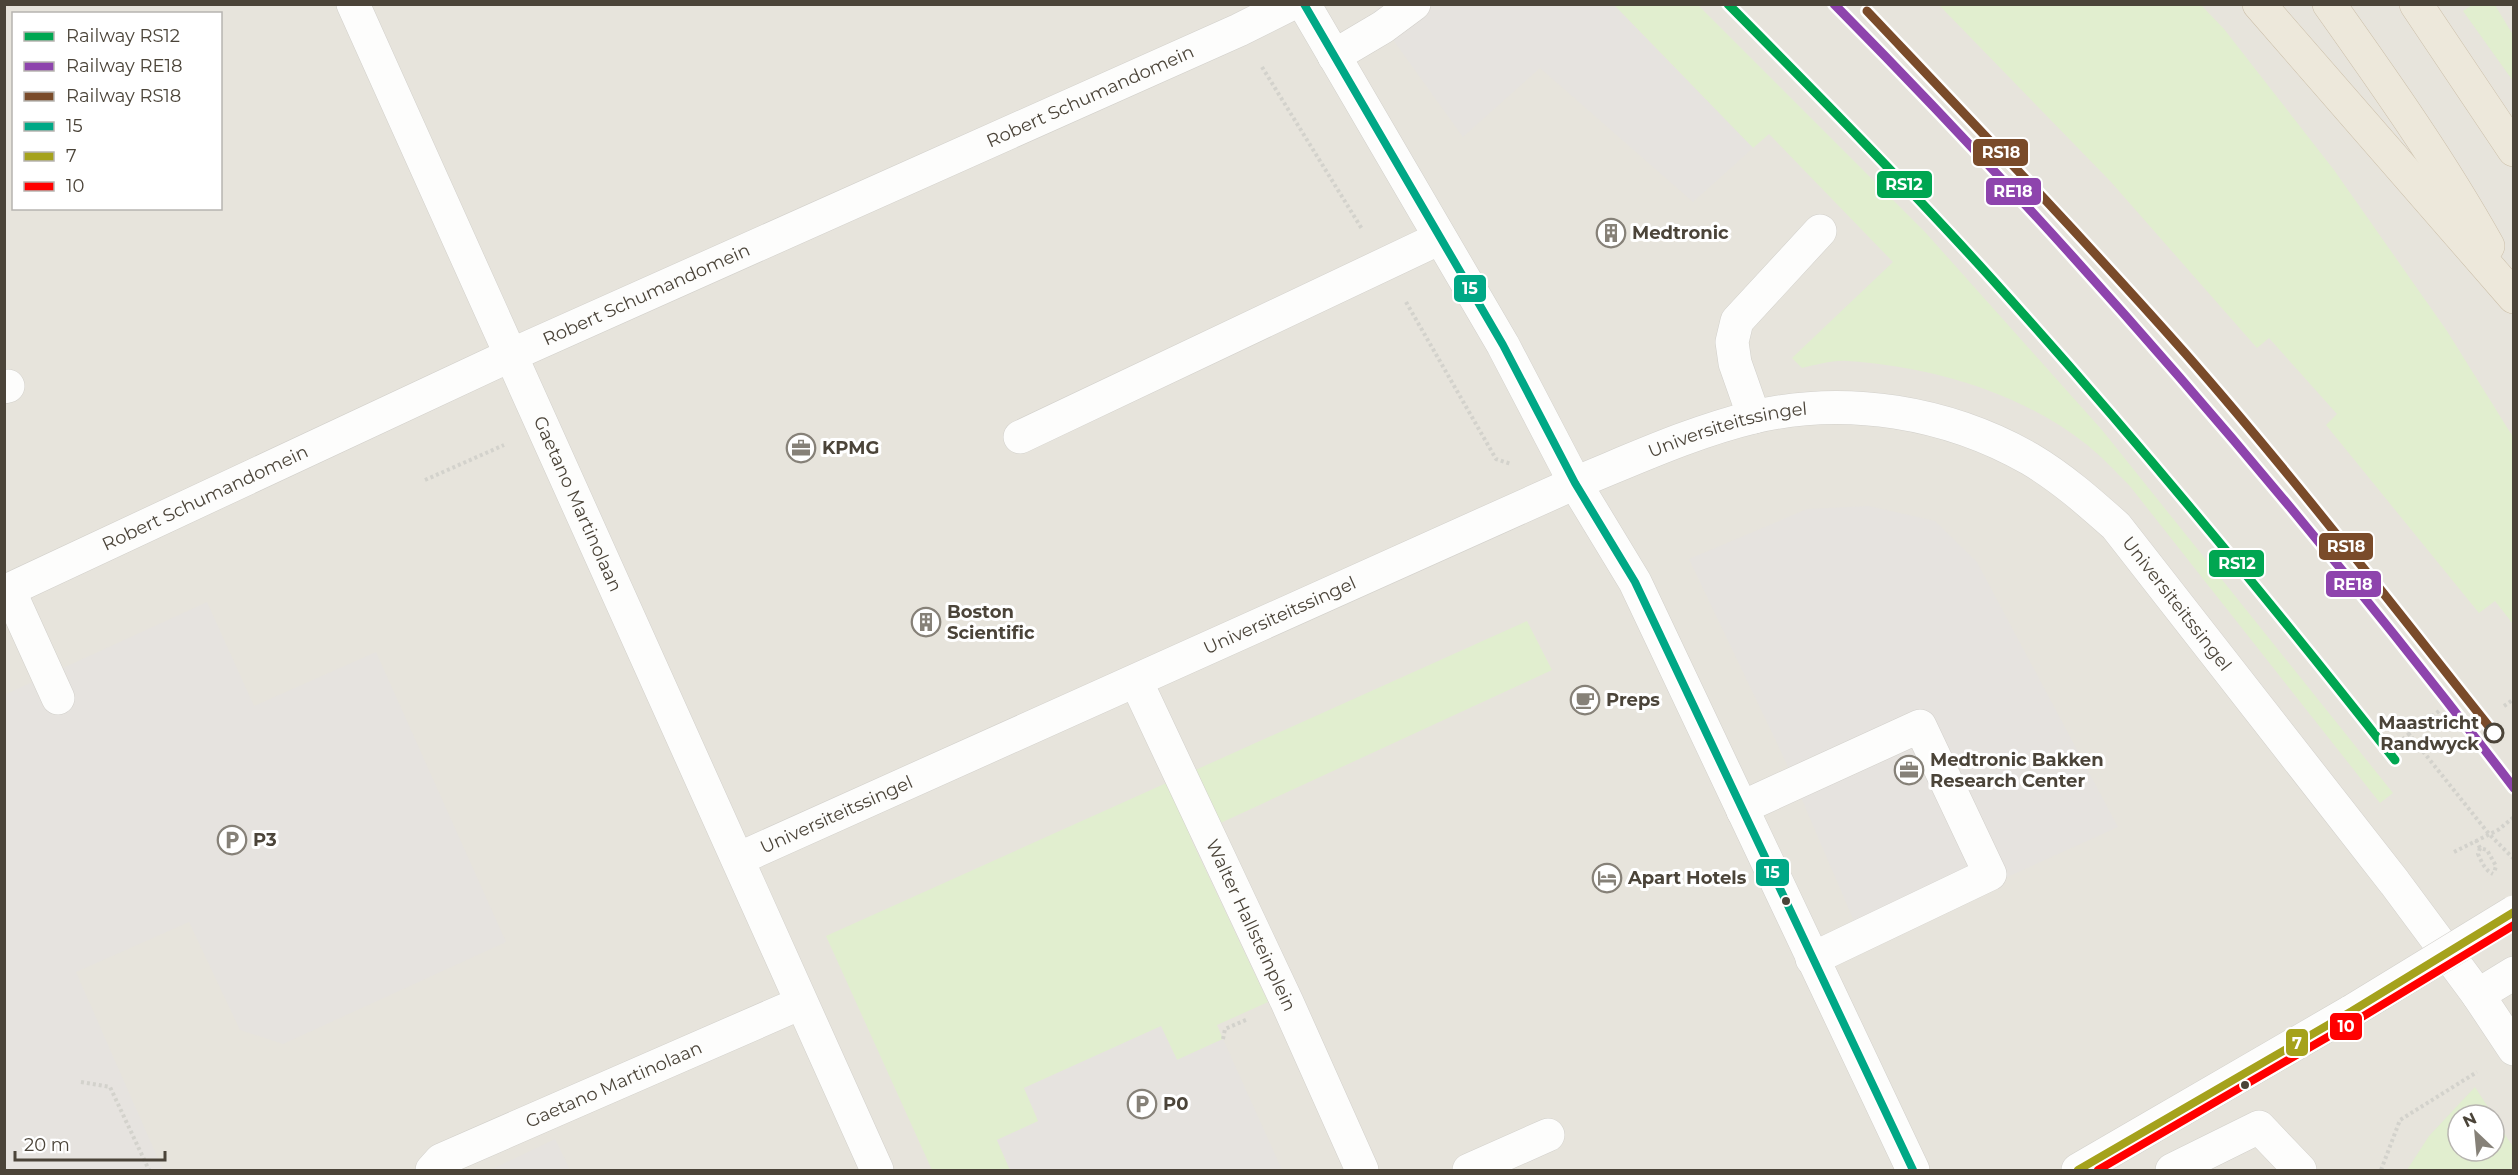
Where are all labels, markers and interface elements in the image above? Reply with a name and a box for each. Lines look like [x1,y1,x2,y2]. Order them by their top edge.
legend [12,12,222,210]
text: Railway RS12 [66,25,180,47]
street label: Robert Schumandomein [983,41,1197,152]
text: Railway RE18 [66,55,182,77]
text: Railway RS18 [66,85,181,107]
text: 15 [66,115,83,137]
line badge: RS18 [1972,138,2029,167]
text: RS18 [1982,143,2020,162]
text: 7 [66,145,77,167]
line badge: RS12 [1876,170,1933,199]
text: 10 [66,175,84,197]
text: RS12 [1885,175,1923,194]
line badge: RE18 [1985,177,2042,206]
text: RE18 [1993,182,2033,201]
building icon: Medtronic [1595,217,1627,249]
place label: Medtronic [1632,222,1729,244]
street label: Robert Schumandomein [539,239,754,350]
line badge: 15 [1453,274,1487,303]
text: 15 [1462,279,1478,298]
street label: Universiteitssingel [1645,398,1808,463]
street label: Gaetano Martinolaan [529,412,627,595]
office icon: KPMG [785,432,817,464]
place label: KPMG [822,437,879,459]
street label: Robert Schumandomein [99,440,312,556]
street label: Universiteitssingel [2117,532,2236,675]
line badge: RS18 [2318,532,2374,561]
text: RS18 [2327,537,2365,556]
line badge: RS12 [2208,549,2265,578]
text: RS12 [2218,554,2256,573]
line badge: RE18 [2325,570,2382,598]
street label: Universiteitssingel [1200,572,1360,659]
text: RE18 [2333,575,2373,594]
place label: Boston Scientific [947,601,1035,644]
building icon: Boston Scientific [910,606,942,638]
cafe icon: Preps [1569,684,1601,716]
place label: Preps [1606,689,1660,711]
place label: Maastricht Randwyck [2378,712,2479,755]
marker: Maastricht Randwyck [2484,723,2504,743]
place label: Medtronic Bakken Research Center [1930,749,2104,792]
office icon: Medtronic Bakken Research Center [1893,754,1925,786]
street label: Universiteitssingel [757,771,916,859]
parking icon: P3 [216,824,248,856]
place label: P3 [253,829,277,851]
street label: Walter Hallsteinplein [1201,836,1301,1015]
line badge: 15 [1755,858,1790,887]
hotel icon: Apart Hotels [1591,862,1623,894]
text: 15 [1764,863,1780,882]
place label: Apart Hotels [1627,867,1747,889]
unlabelled marker [1780,895,1792,907]
line badge: 10 [2329,1012,2363,1041]
text: 10 [2337,1017,2355,1036]
line badge: 7 [2285,1028,2309,1057]
text: 7 [2292,1034,2302,1053]
street label: Gaetano Martinolaan [522,1036,705,1133]
unlabelled marker [2239,1079,2251,1091]
parking icon: P0 [1126,1088,1158,1120]
place label: P0 [1163,1093,1188,1115]
north arrow [2446,1103,2506,1163]
text: N [2460,1109,2480,1131]
scale bar [15,1124,165,1162]
text: 20 m [24,1134,70,1156]

